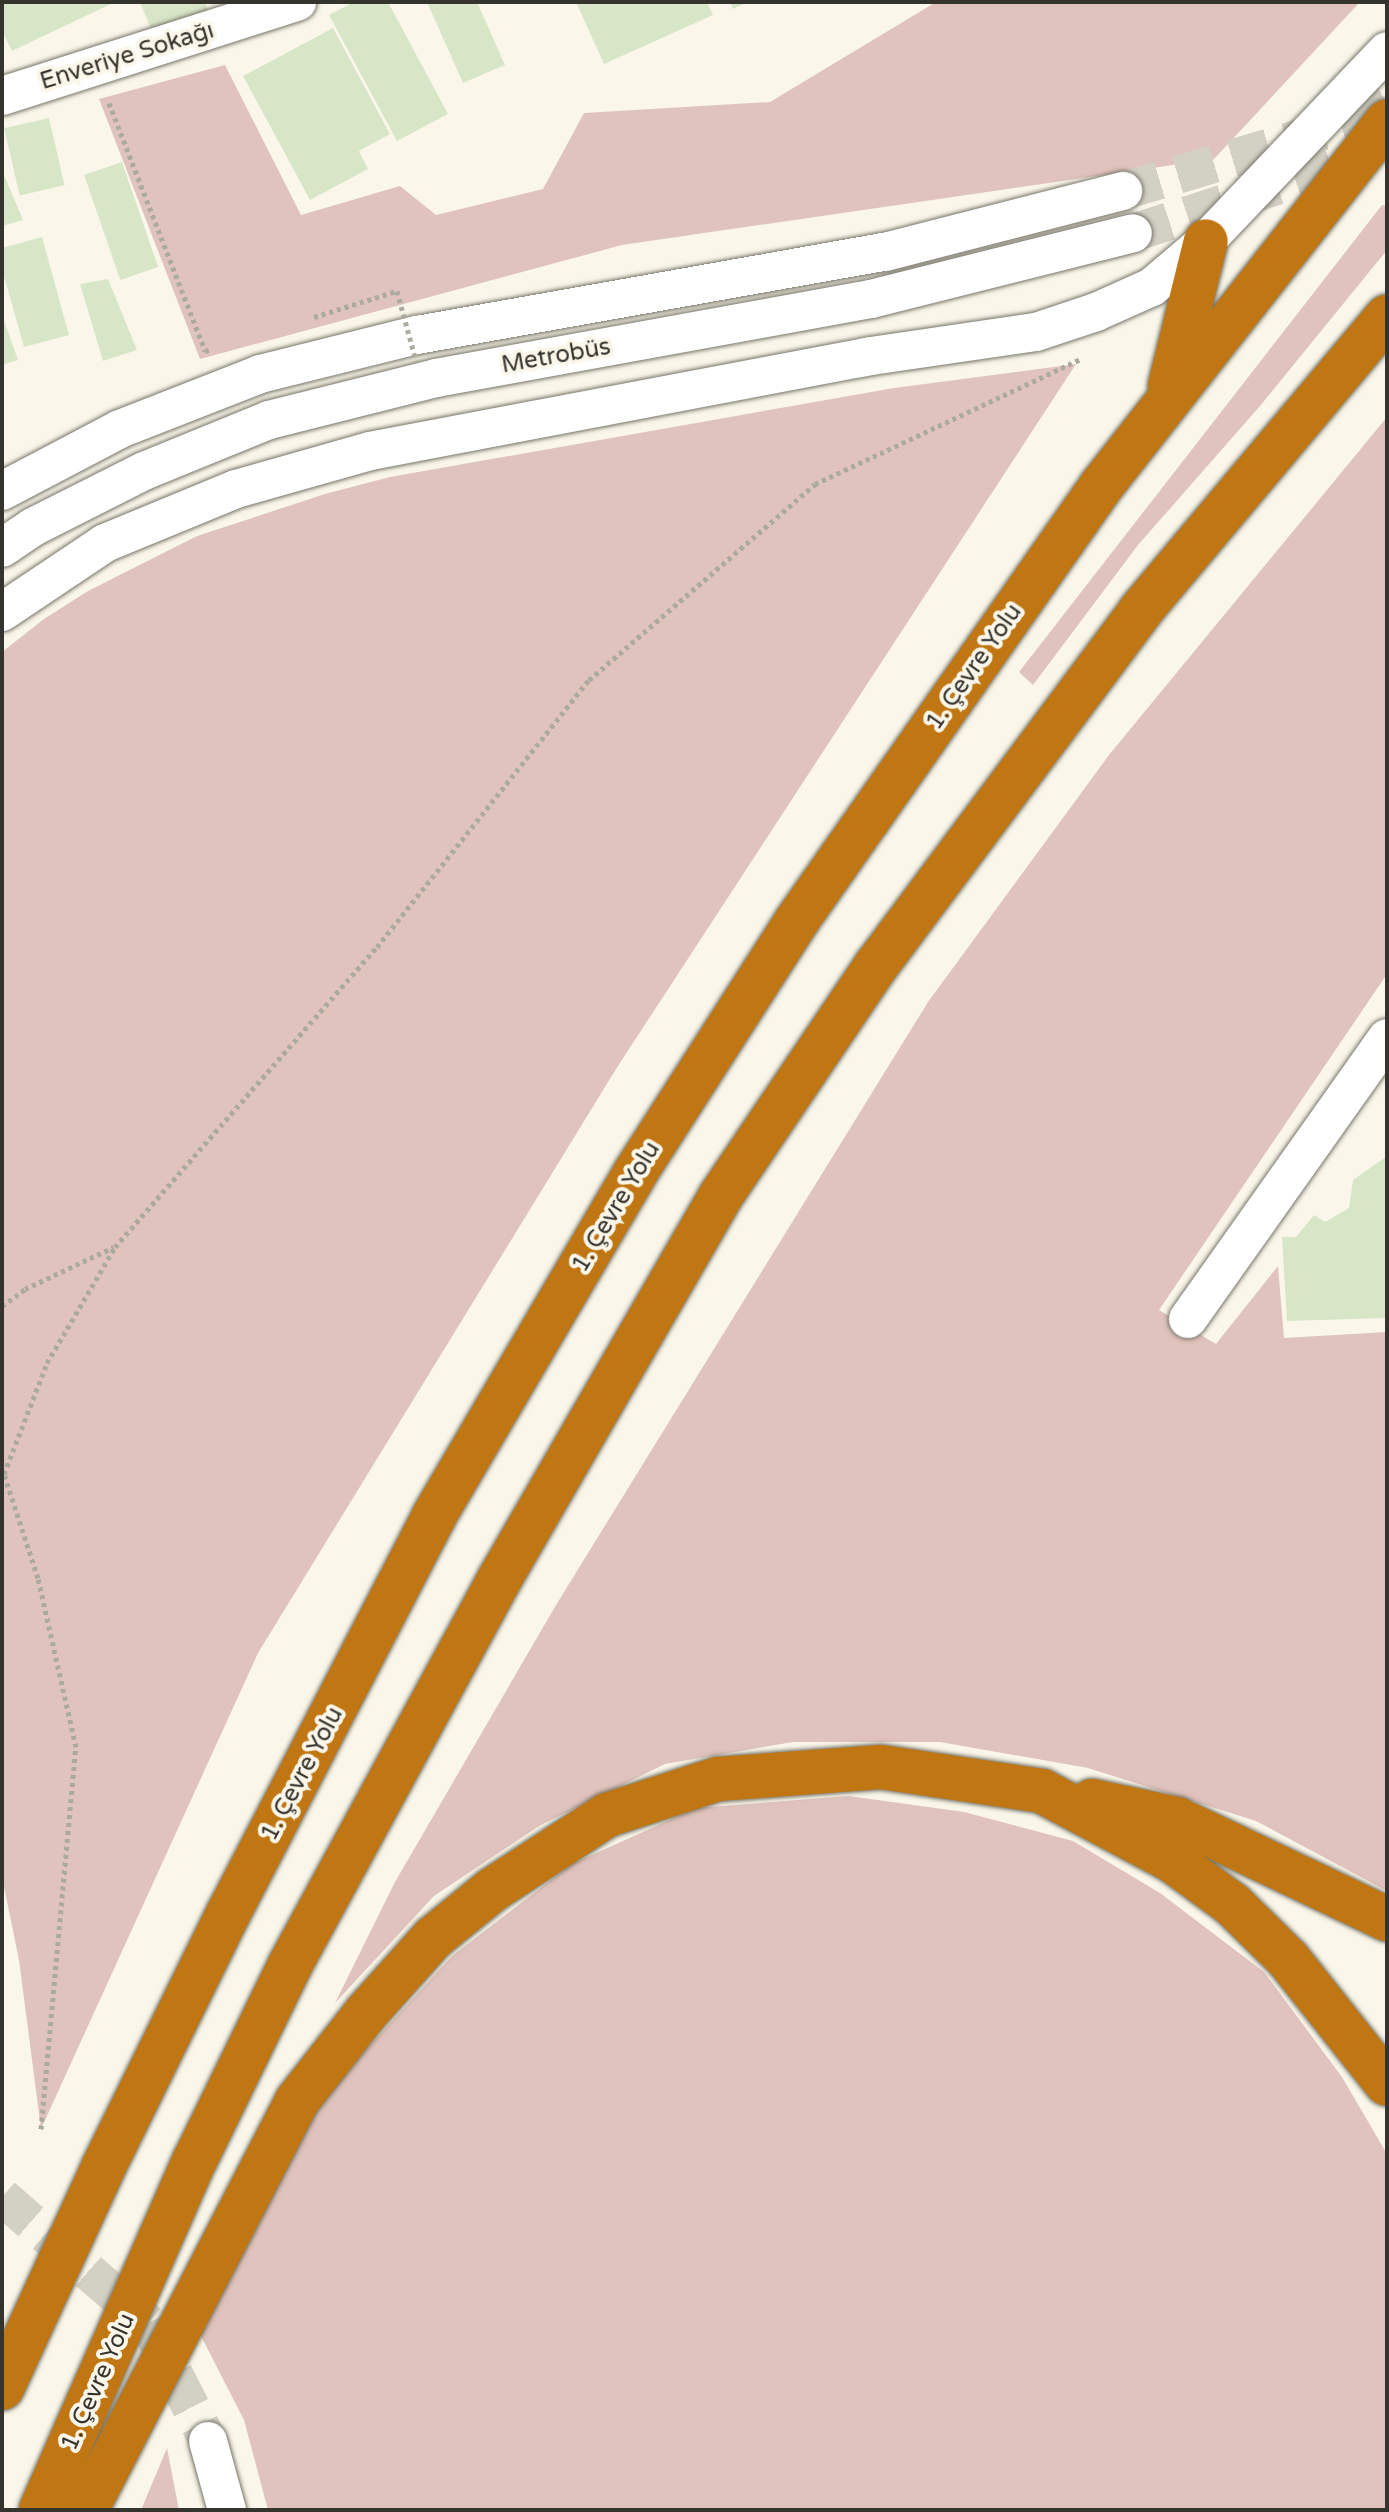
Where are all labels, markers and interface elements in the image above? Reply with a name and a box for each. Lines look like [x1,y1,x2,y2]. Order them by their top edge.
street label: Enveriye Sokağı [37,16,217,96]
street label: Metrobüs [499,332,613,380]
street label: 1. Çevre Yolu [920,598,1028,736]
street label: 1. Çevre Yolu [566,1136,666,1278]
street label: 1. Çevre Yolu [255,1702,349,1846]
street label: 1. Çevre Yolu [55,2309,141,2455]

